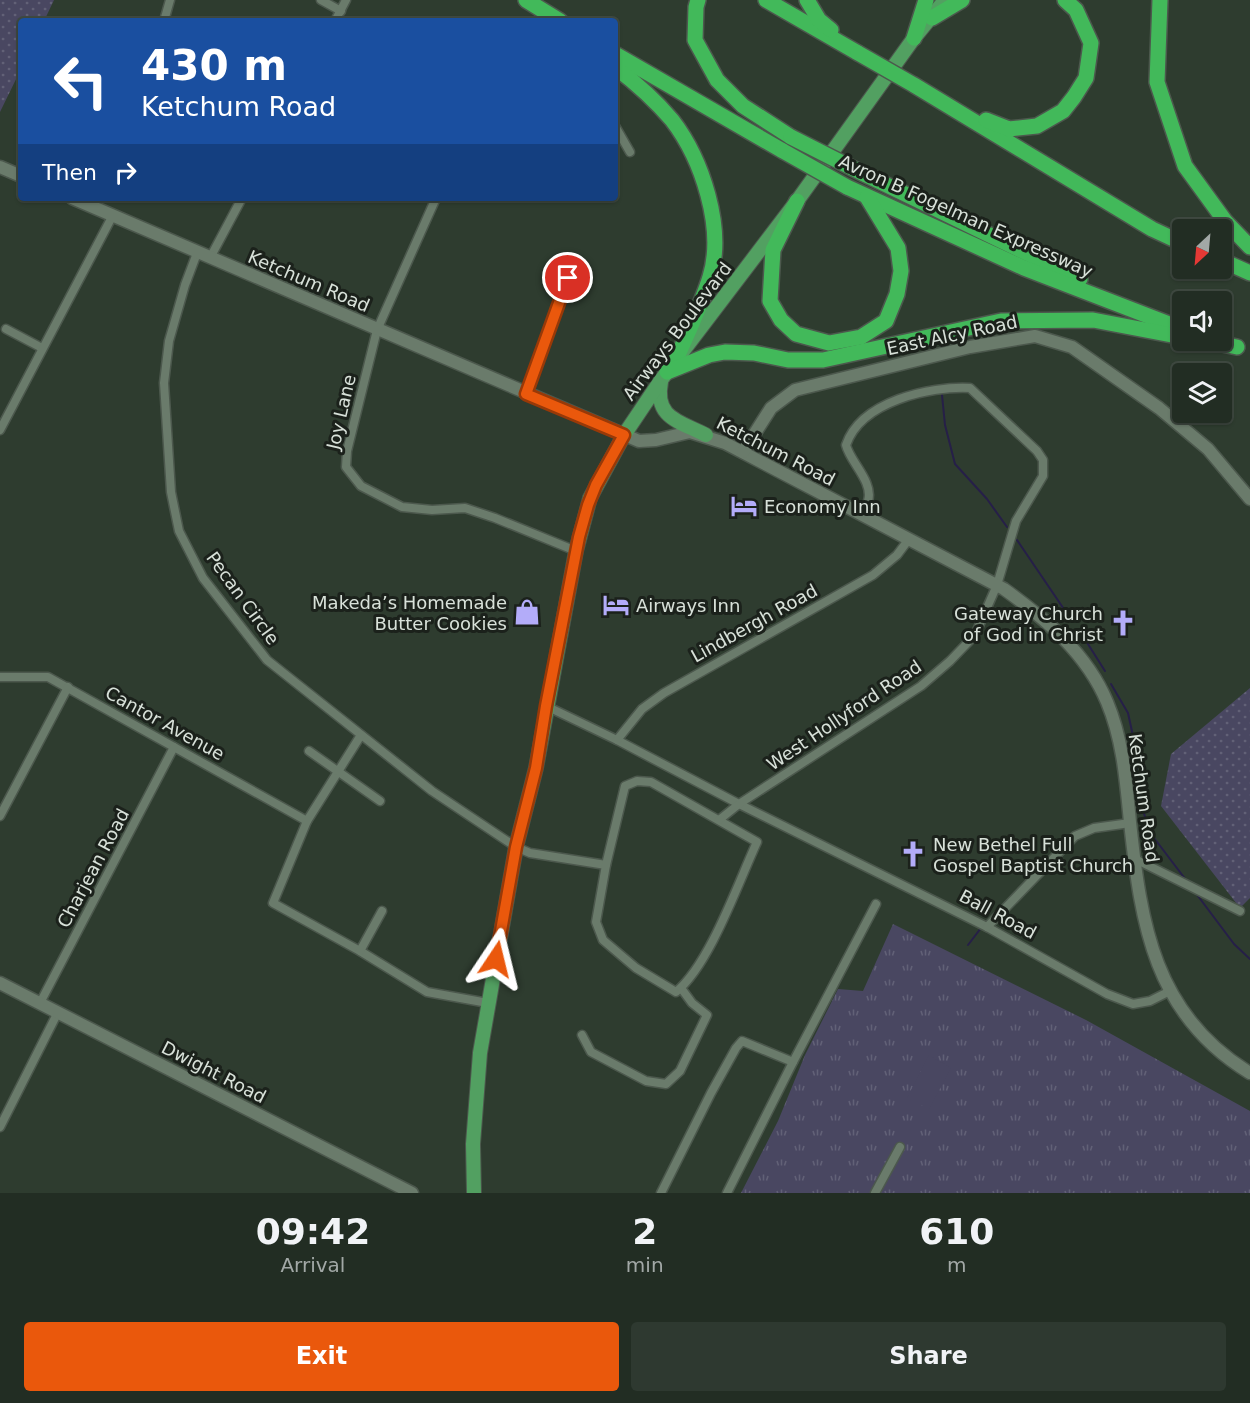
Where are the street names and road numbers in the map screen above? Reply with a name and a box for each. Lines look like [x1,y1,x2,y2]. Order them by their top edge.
street label: Avron B Fogelman Expressway [836,150,1097,282]
street label: Ketchum Road [245,246,373,316]
street label: Airways Boulevard [618,258,736,404]
street label: East Alcy Road [885,311,1019,359]
street label: Joy Lane [322,372,360,452]
street label: Ketchum Road [713,412,839,490]
street label: Pecan Circle [202,547,284,649]
street label: Lindbergh Road [687,580,821,666]
street label: West Hollyford Road [763,655,925,775]
street label: Cantor Avenue [102,682,228,764]
street label: Ketchum Road [1125,732,1163,864]
street label: Charjean Road [53,805,133,931]
street label: Ball Road [956,885,1040,943]
street label: Dwight Road [158,1037,270,1107]

